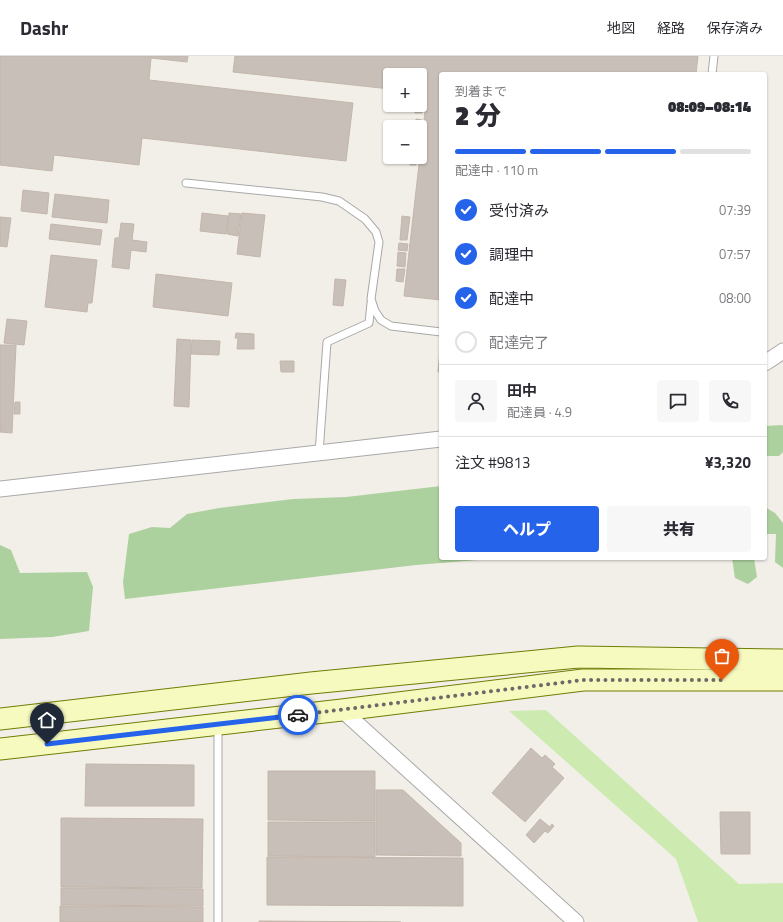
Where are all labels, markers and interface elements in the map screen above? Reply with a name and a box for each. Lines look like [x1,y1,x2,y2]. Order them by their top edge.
text: Dashr [20,13,68,42]
text: 地図 [607,17,635,38]
text: 経路 [657,17,685,38]
text: 保存済み [707,17,763,38]
map controls [383,68,427,164]
button: + [383,68,427,112]
text: 到着まで [455,81,507,101]
text: 08:09–08:14 [668,95,751,118]
text: 2 分 [455,96,501,135]
button: − [383,120,427,164]
text: 配達中 · 110 m [455,160,538,180]
icon: check [455,199,477,221]
text: 受付済み [489,199,549,222]
text: 07:39 [719,200,751,220]
icon: check [455,243,477,265]
text: 調理中 [489,243,534,266]
text: 07:57 [719,244,751,264]
icon: check [455,287,477,309]
text: 配達中 [489,287,534,310]
text: 08:00 [719,288,751,308]
text: 配達完了 [489,331,549,354]
text: 田中 [507,379,537,402]
button: person [455,380,497,422]
button: chat [657,380,699,422]
button: phone [709,380,751,422]
text: 配達員 · 4.9 [507,402,572,422]
text: 注文 #9813 [455,451,530,474]
text: ¥3,320 [705,451,751,474]
button: ヘルプ [455,506,599,552]
button: 共有 [607,506,751,552]
pin [705,639,739,680]
icon: bag [711,645,733,667]
courier [278,695,318,735]
pin [30,703,64,744]
icon: car [287,704,309,726]
icon: home [36,709,58,731]

